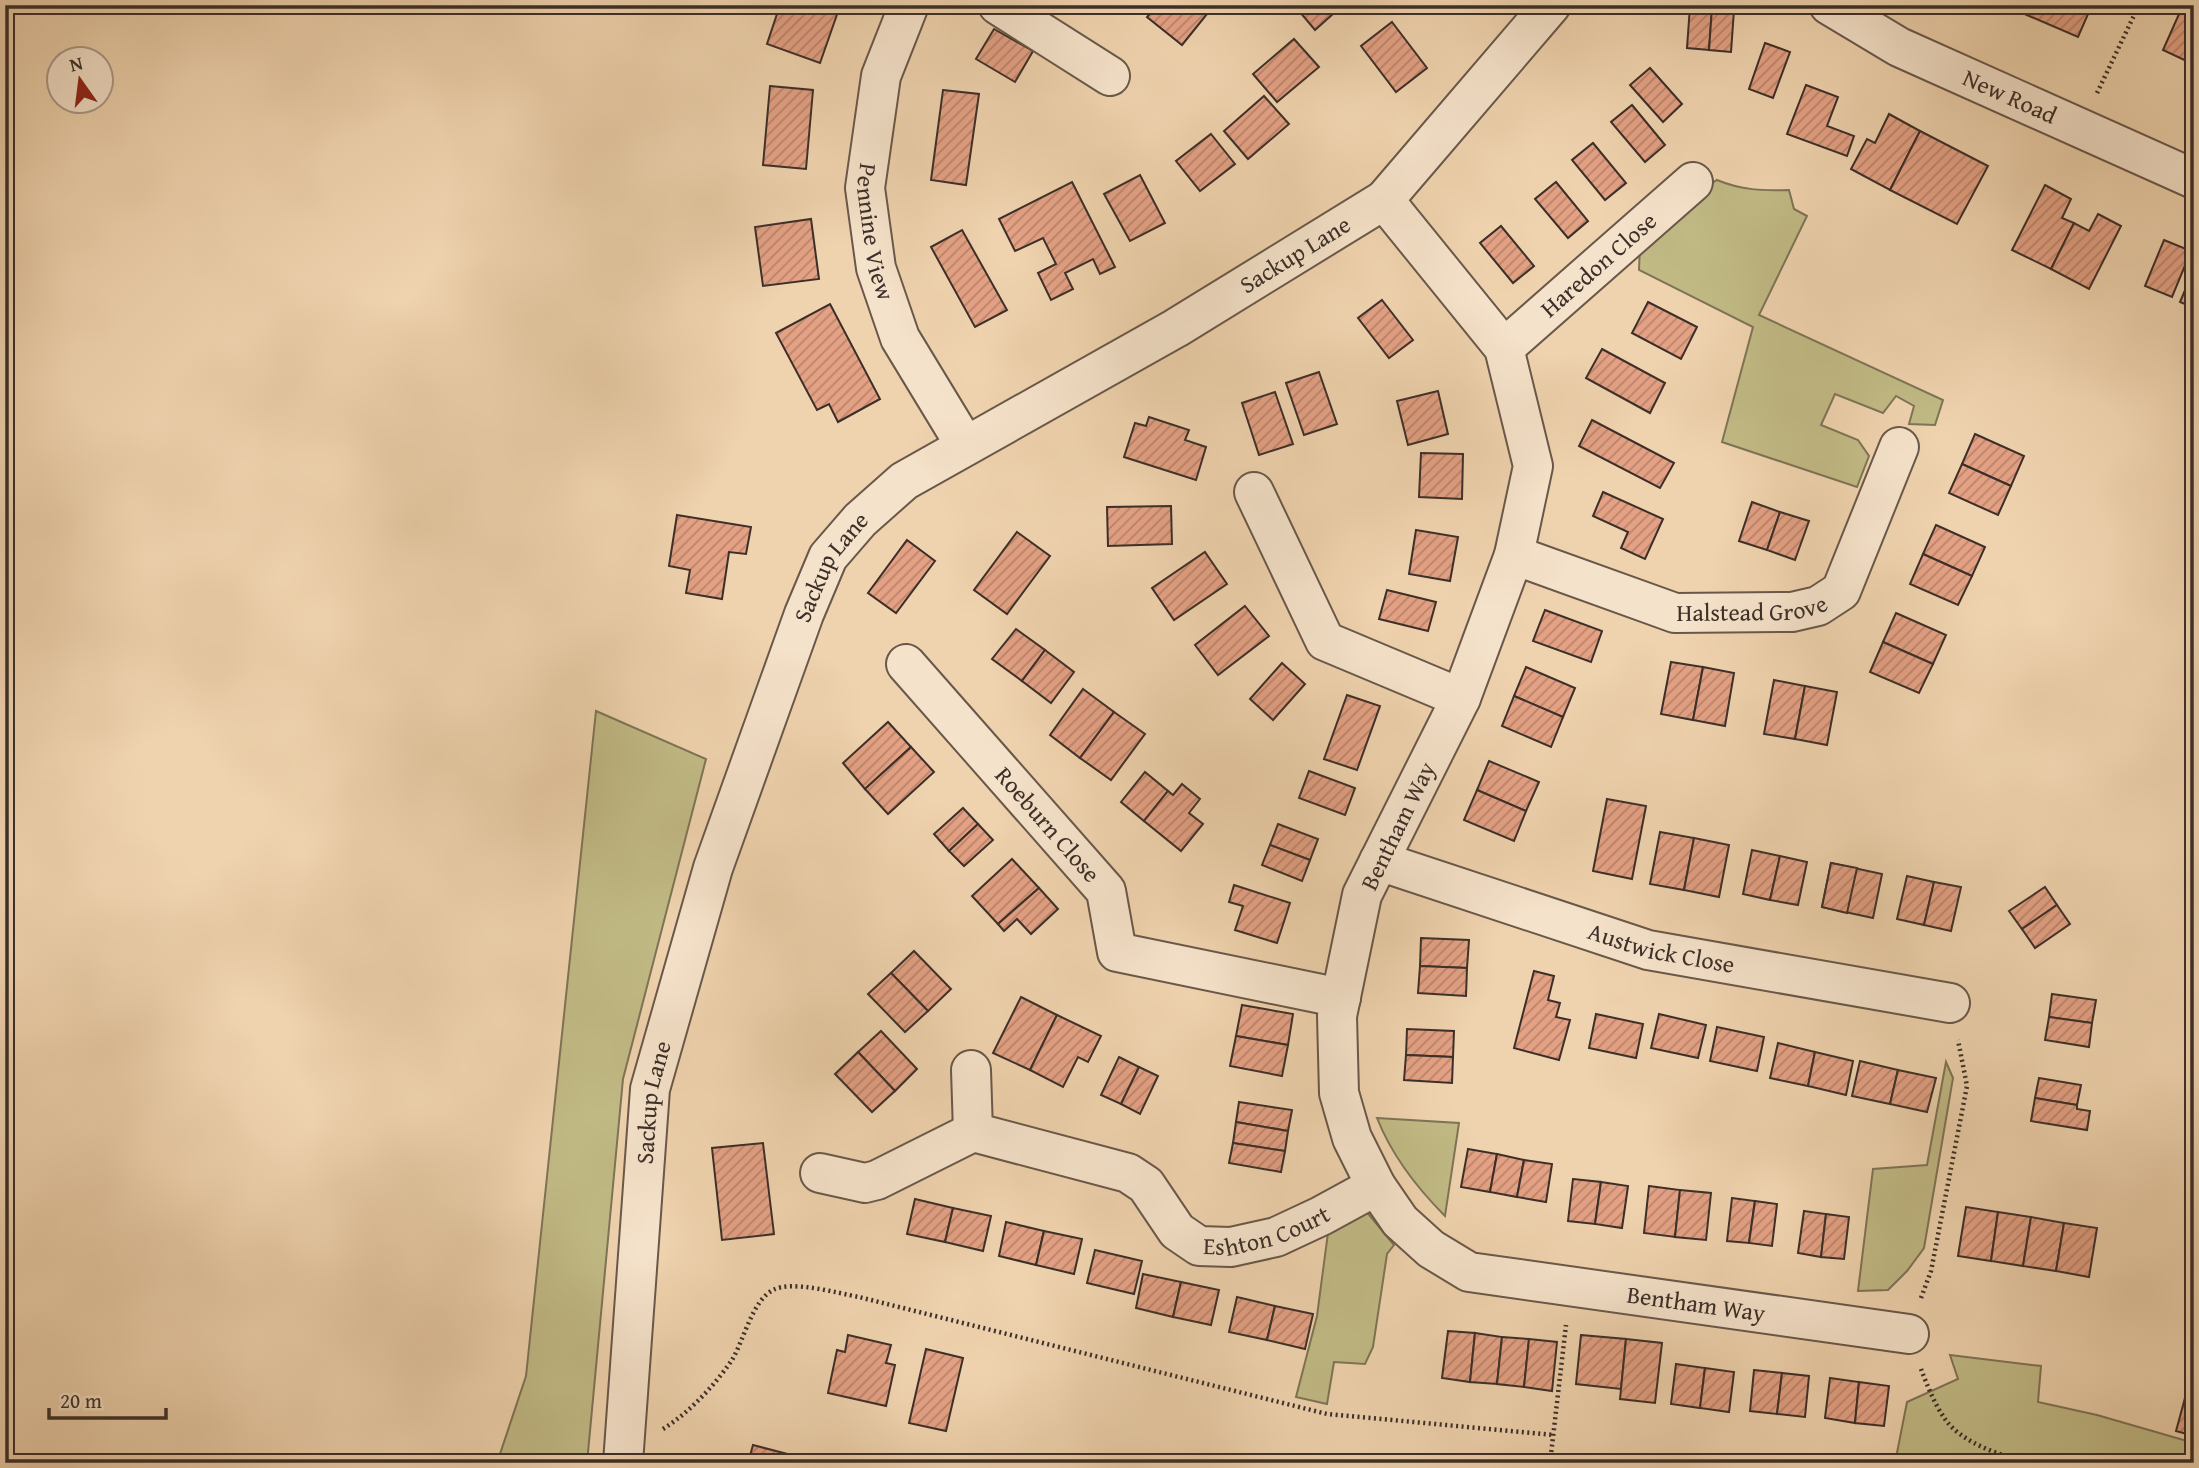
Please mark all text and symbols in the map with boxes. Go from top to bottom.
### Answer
north arrow [46,46,116,116]
text: N [66,48,86,79]
street label: New Road [1957,60,2063,132]
street label: Pennine View [848,161,904,305]
street label: Haredon Close [1532,204,1664,325]
street label: Sackup Lane [1233,207,1357,302]
street label: Sackup Lane [784,503,876,627]
street label: Halstead Grove [1676,586,1835,630]
street label: Bentham Way [1351,755,1444,896]
street label: Roeburn Close [987,759,1109,890]
street label: Austwick Close [1583,913,1737,982]
street label: Sackup Lane [627,1037,680,1165]
street label: Eshton Court [1203,1196,1336,1265]
street label: Bentham Way [1625,1276,1768,1331]
scale bar [49,1377,166,1421]
text: 20 m [60,1385,102,1416]

